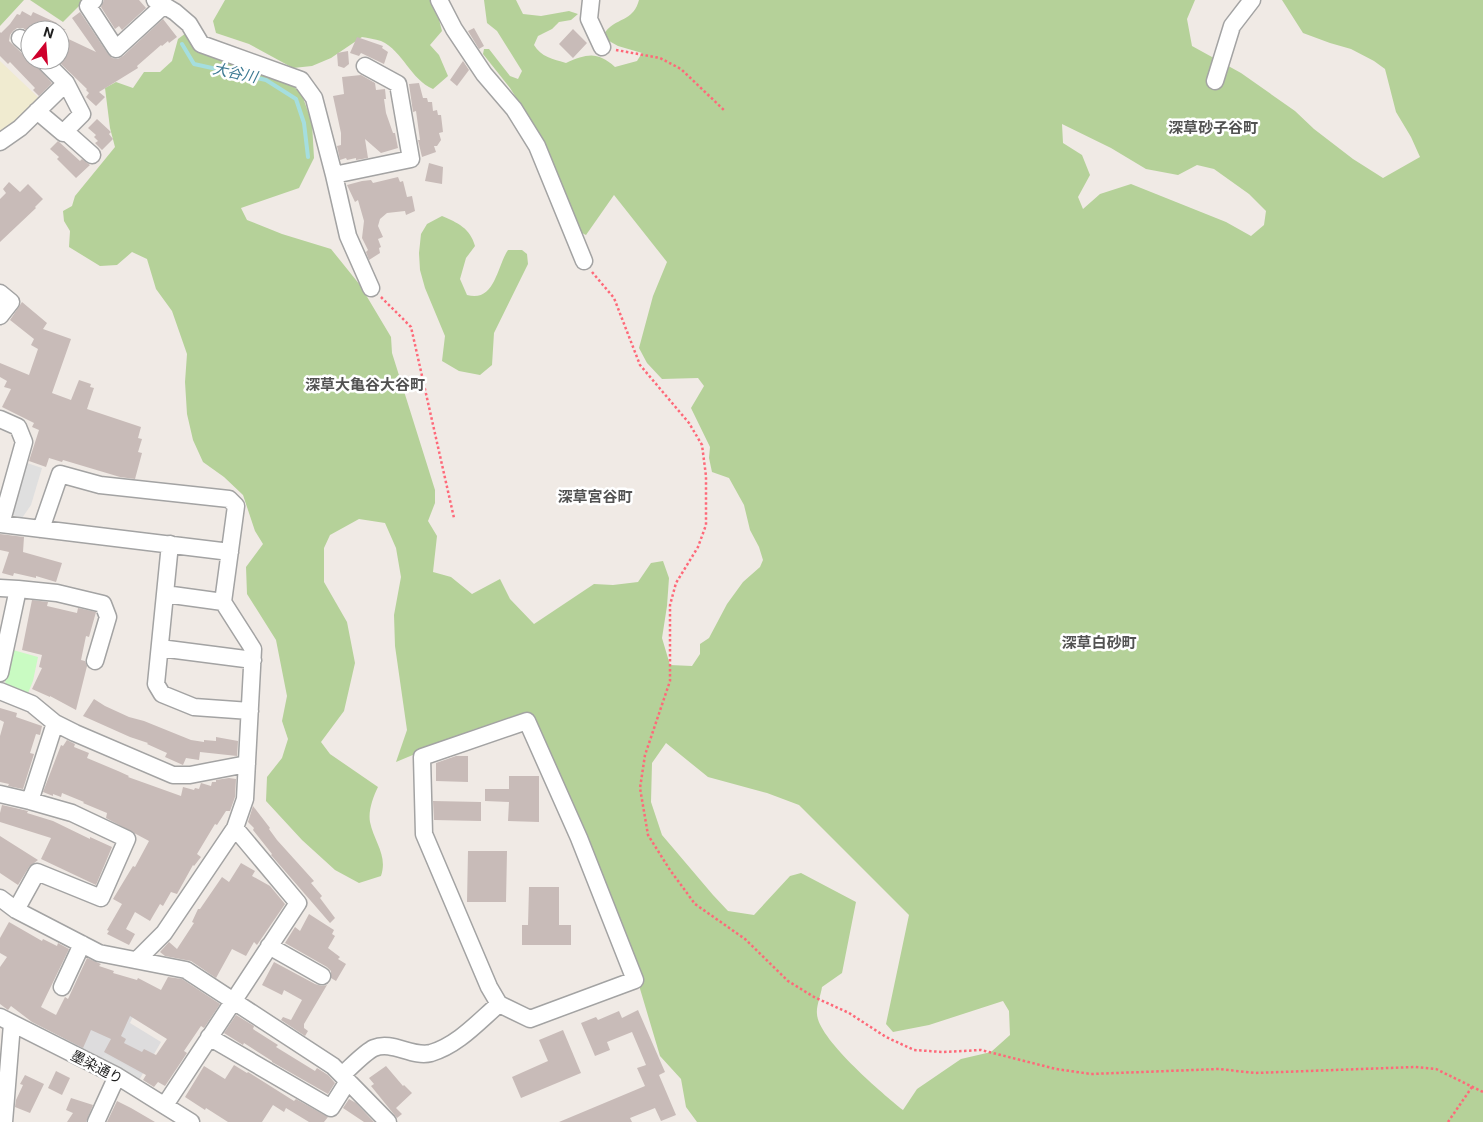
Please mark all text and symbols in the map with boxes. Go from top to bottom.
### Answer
north arrow [20,20,70,70]
text: N [42,23,56,42]
water label: 大谷川 [211,60,261,87]
district label: 深草砂子谷町 [1168,119,1258,137]
district label: 深草大亀谷大谷町 [305,376,425,394]
district label: 深草宮谷町 [557,488,633,506]
district label: 深草白砂町 [1061,634,1137,652]
street label: 墨染通り [68,1047,126,1087]

